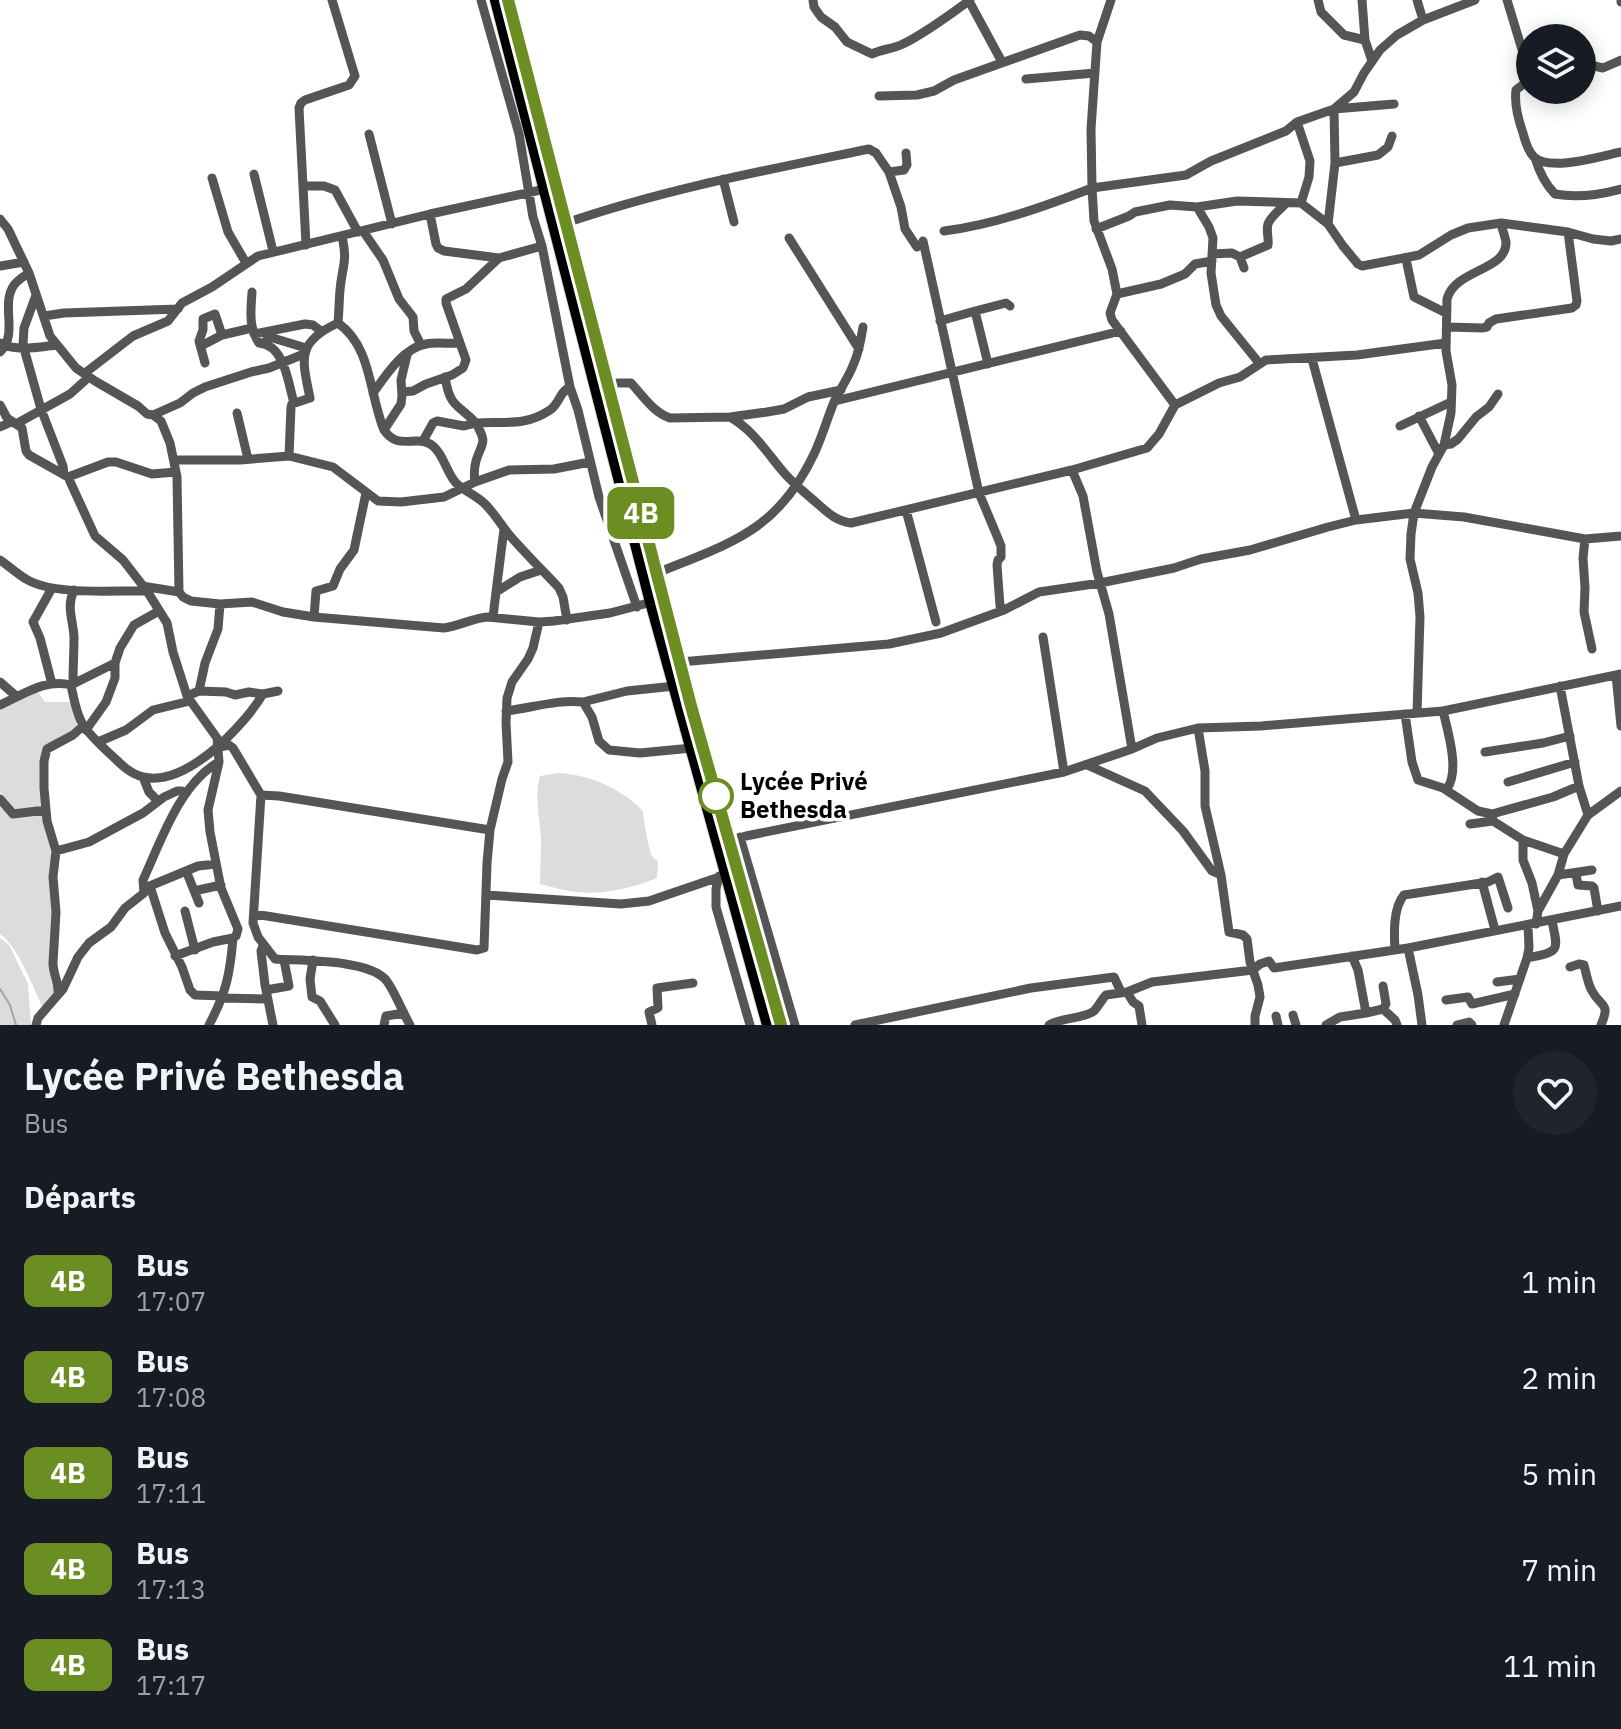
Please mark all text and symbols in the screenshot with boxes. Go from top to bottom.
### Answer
map controls [1516,24,1596,104]
button: layers [1516,24,1596,104]
line badge: 4B [605,487,677,539]
text: 4B [623,494,659,531]
place label: Lycée Privé Bethesda [740,765,868,825]
marker: Lycée Privé Bethesda [699,779,733,813]
text: Lycée Privé Bethesda [24,1051,404,1100]
button: heart [1513,1051,1597,1135]
text: Bus [24,1106,68,1140]
text: Départs [24,1177,136,1216]
text: Bus [136,1245,189,1284]
text: 4B [50,1262,86,1299]
text: 1 min [1521,1262,1597,1301]
text: 17:07 [136,1284,206,1318]
text: Bus [136,1341,189,1380]
text: 4B [50,1358,86,1395]
text: 2 min [1521,1358,1597,1397]
text: 17:08 [136,1380,206,1414]
text: Bus [136,1437,189,1476]
text: 4B [50,1454,86,1491]
text: 5 min [1521,1454,1597,1493]
text: 17:11 [136,1476,206,1510]
text: Bus [136,1533,189,1572]
text: 4B [50,1550,86,1587]
text: 7 min [1521,1550,1597,1589]
text: 17:13 [136,1572,206,1606]
text: Bus [136,1629,189,1668]
text: 4B [50,1646,86,1683]
text: 11 min [1503,1646,1597,1685]
text: 17:17 [136,1668,206,1702]

